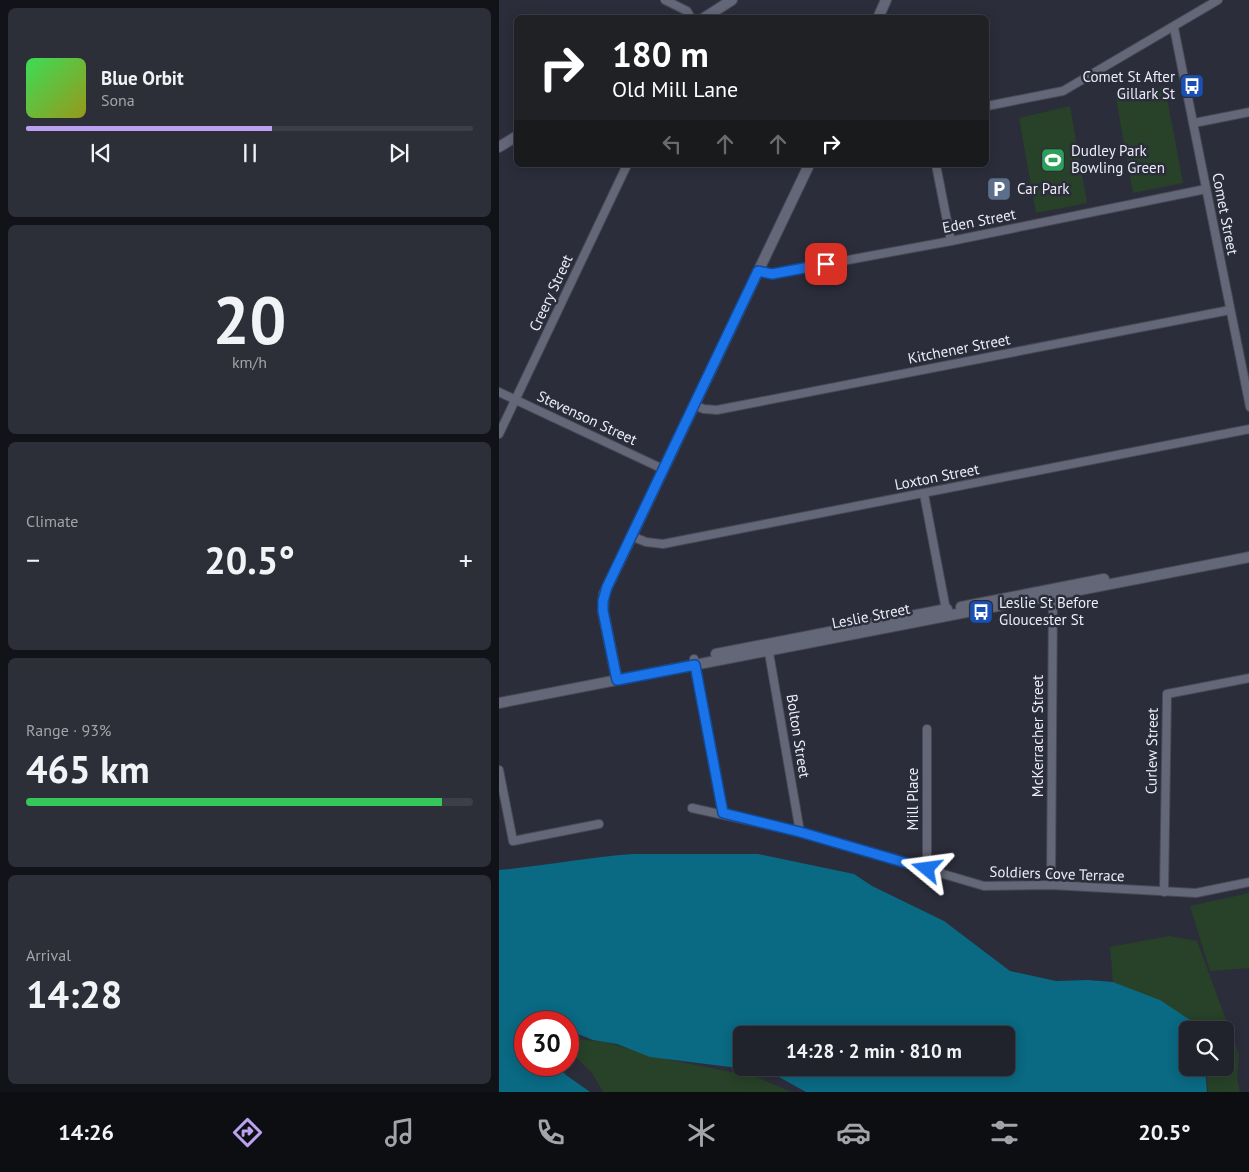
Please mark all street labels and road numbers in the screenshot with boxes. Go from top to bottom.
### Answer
street label: Comet Street [1208,171,1243,257]
street label: Eden Street [941,204,1017,237]
street label: Creery Street [525,251,577,334]
street label: Kitchener Street [906,329,1012,368]
street label: Stevenson Street [534,386,640,449]
street label: Loxton Street [893,459,981,494]
street label: Leslie Street [830,599,912,632]
street label: McKerracher Street [1028,675,1047,797]
street label: Bolton Street [782,693,814,779]
street label: Curlew Street [1141,708,1162,794]
street label: Mill Place [903,768,922,830]
street label: Soldiers Cove Terrace [989,862,1125,885]

